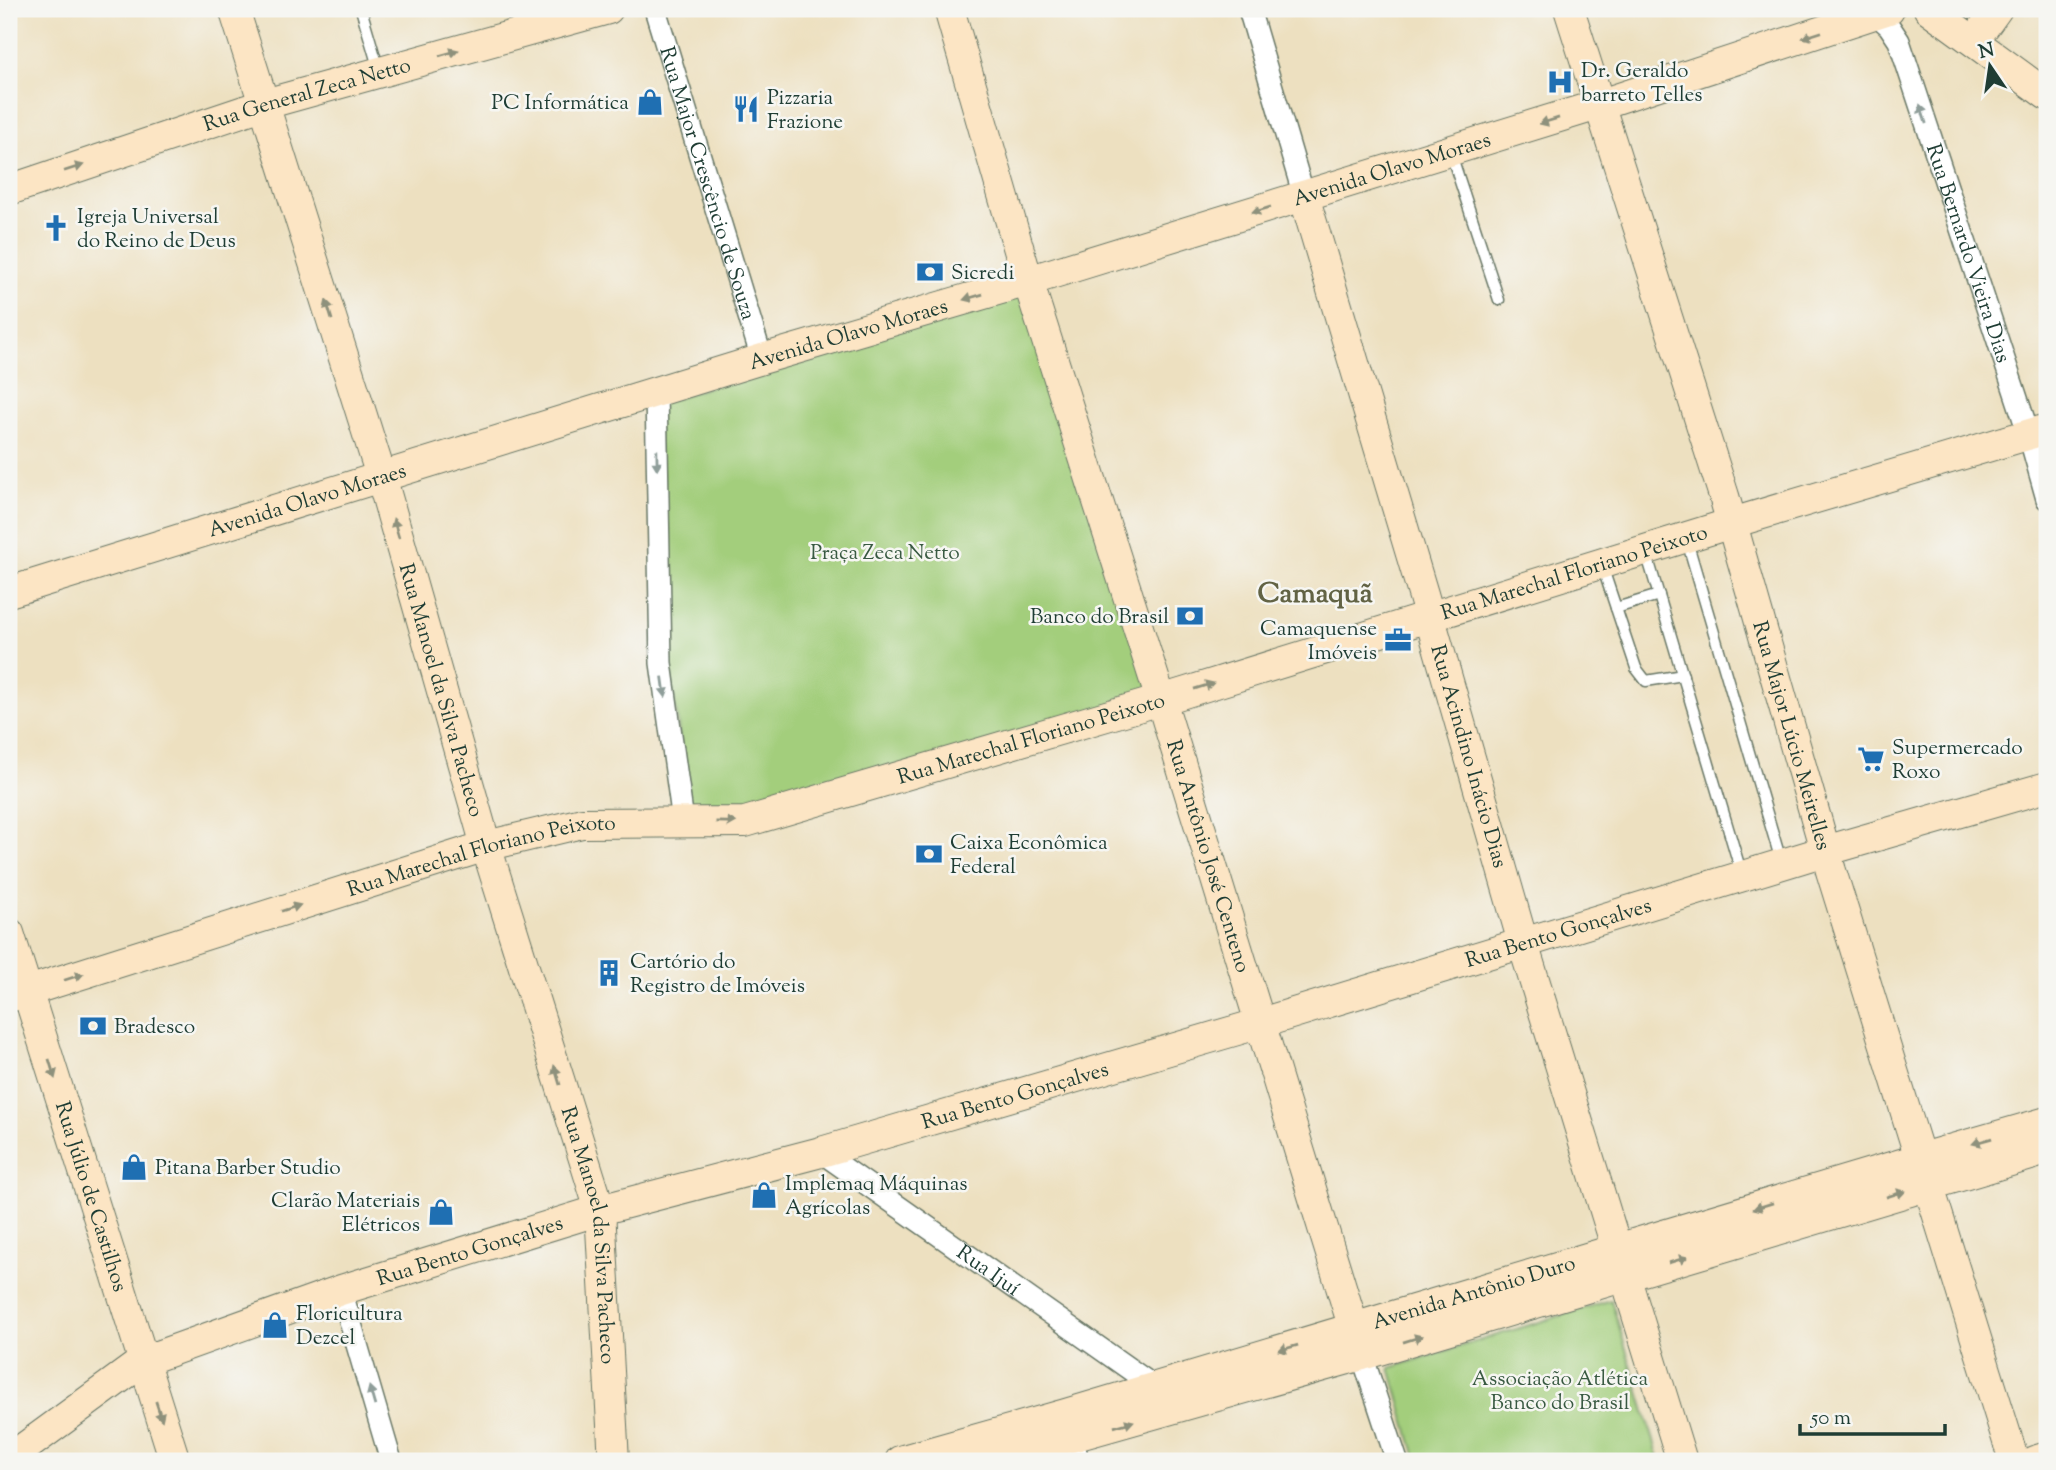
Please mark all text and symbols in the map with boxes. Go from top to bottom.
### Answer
one-way arrow [1801,30,1822,41]
north arrow [1954,32,2024,102]
text: N [1976,37,1997,67]
street label: Rua Major Crescêncio de Souza [650,43,762,324]
one-way arrow [438,47,460,58]
street label: Rua General Zeca Netto [200,51,415,141]
place label: Dr. Geraldo barreto Telles [1581,57,1703,111]
hospital icon: Dr. Geraldo barreto Telles [1545,67,1575,97]
place label: Pizzaria Frazione [767,84,843,138]
shop icon: PC Informática [635,87,665,117]
place label: PC Informática [491,89,629,119]
restaurant icon: Pizzaria Frazione [731,94,761,124]
one-way arrow [1917,103,1928,124]
one-way arrow [1538,116,1559,126]
street label: Avenida Olavo Moraes [1289,126,1495,215]
street label: Rua Bernardo Vieira Dias [1917,140,2017,367]
one-way arrow [63,162,84,173]
place label: Igreja Universal do Reino de Deus [77,203,236,257]
one-way arrow [1250,205,1271,215]
church icon: Igreja Universal do Reino de Deus [41,213,71,243]
bank icon: Sicredi [915,257,945,287]
place label: Sicredi [951,259,1014,289]
street label: Avenida Olavo Moraes [746,292,952,379]
one-way arrow [962,292,984,303]
one-way arrow [324,300,334,321]
one-way arrow [651,449,663,471]
street label: Avenida Olavo Moraes [205,457,410,546]
one-way arrow [390,517,400,538]
street label: Rua Marechal Floriano Peixoto [1438,518,1712,629]
park label: Praça Zeca Netto [810,539,960,569]
street label: Rua Manoel da Silva Pacheco [390,560,490,821]
district label: Camaquã [1257,575,1373,615]
bank icon: Banco do Brasil [1175,601,1205,631]
place label: Banco do Brasil [1030,603,1169,633]
place label: Camaquense Imóveis [1260,615,1377,669]
street label: Rua Major Lúcio Meirelles [1743,618,1837,854]
office icon: Camaquense Imóveis [1383,625,1413,655]
street label: Rua Acindino Inácio Dias [1421,641,1514,872]
one-way arrow [659,676,670,698]
one-way arrow [1193,681,1214,691]
street label: Rua Marechal Floriano Peixoto [894,687,1169,794]
place label: Supermercado Roxo [1892,734,2023,788]
street label: Rua Antônio José Centeno [1157,736,1257,977]
supermarket icon: Supermercado Roxo [1856,744,1886,774]
street label: Rua Marechal Floriano Peixoto [344,810,616,906]
one-way arrow [716,816,738,828]
place label: Caixa Econômica Federal [950,829,1108,883]
bank icon: Caixa Econômica Federal [914,839,944,869]
street label: Rua Bento Gonçalves [1462,892,1655,977]
one-way arrow [280,902,301,913]
place label: Cartório do Registro de Imóveis [630,948,805,1002]
building icon: Cartório do Registro de Imóveis [594,958,624,988]
one-way arrow [64,971,85,982]
bank icon: Bradesco [78,1011,108,1041]
place label: Bradesco [114,1013,195,1043]
street label: Rua Bento Gonçalves [918,1055,1112,1139]
one-way arrow [47,1058,57,1079]
one-way arrow [552,1064,562,1085]
street label: Rua Júlio de Castilhos [46,1098,134,1296]
street label: Rua Manoel da Silva Pacheco [552,1103,622,1365]
one-way arrow [1970,1136,1992,1147]
shop icon: Pitana Barber Studio [119,1152,149,1182]
place label: Pitana Barber Studio [155,1154,341,1184]
place label: Implemaq Máquinas Agrícolas [785,1170,968,1224]
shop icon: Implemaq Máquinas Agrícolas [749,1180,779,1210]
place label: Clarão Materiais Elétricos [271,1187,420,1241]
one-way arrow [1885,1189,1906,1199]
shop icon: Clarão Materiais Elétricos [426,1197,456,1227]
one-way arrow [1753,1201,1774,1211]
street label: Rua Bento Gonçalves [373,1209,567,1295]
street label: Rua Ijuí [950,1239,1025,1304]
street label: Avenida Antônio Duro [1369,1249,1579,1338]
one-way arrow [1668,1254,1689,1264]
place label: Floricultura Dezcel [296,1300,403,1354]
shop icon: Floricultura Dezcel [260,1310,290,1340]
one-way arrow [1403,1334,1424,1344]
one-way arrow [1277,1343,1299,1354]
park label: Associação Atlética Banco do Brasil [1472,1365,1648,1419]
one-way arrow [367,1385,377,1406]
scale bar [1800,1393,1946,1437]
one-way arrow [155,1401,165,1422]
text: 50 m [1810,1404,1851,1434]
one-way arrow [1114,1418,1135,1428]

